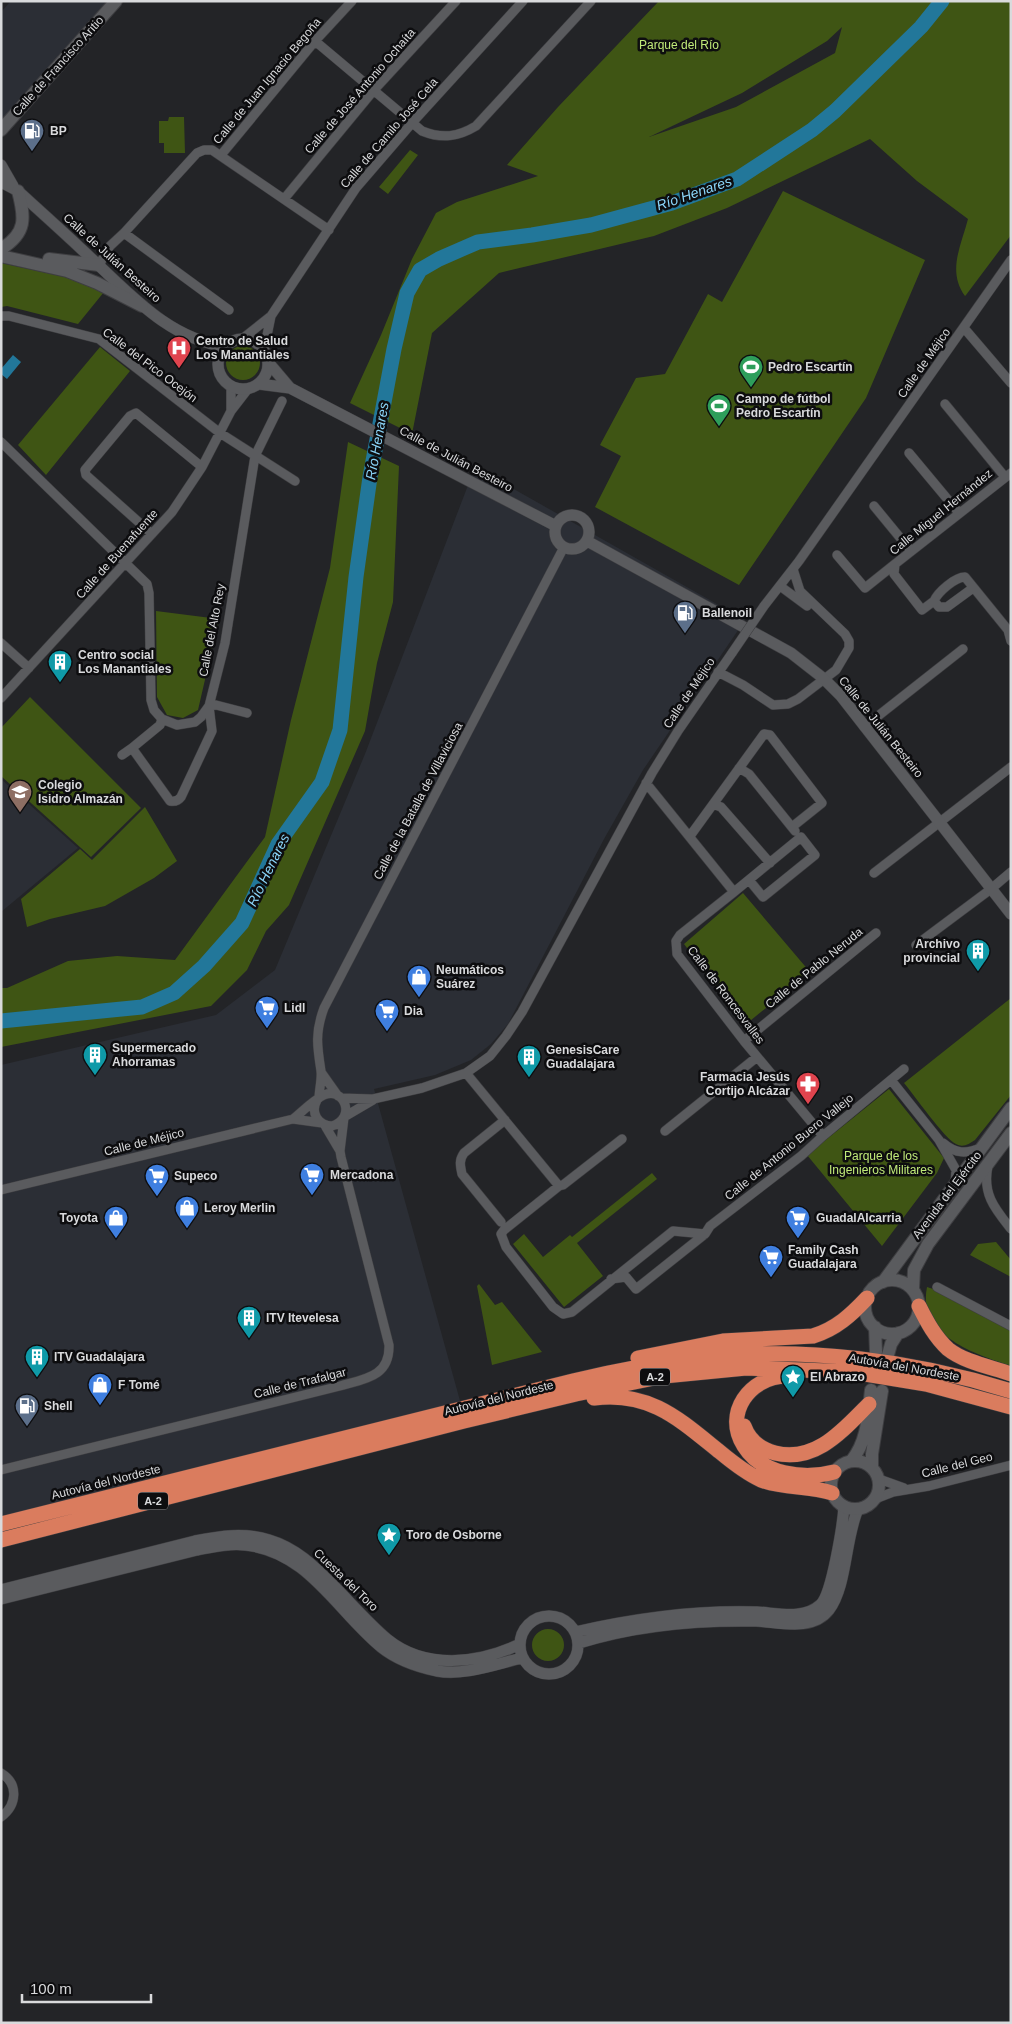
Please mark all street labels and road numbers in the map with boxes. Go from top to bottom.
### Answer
street label: Calle de Francisco Aritio [10,13,107,119]
street label: Calle de Juan Ignacio Begoña [210,15,324,147]
street label: Calle de José Antonio Ochaíta [302,25,418,157]
street label: Calle de Camilo José Cela [337,75,441,191]
street label: Calle de Julián Besteiro [60,211,164,306]
street label: Calle del Pico Ocejón [100,325,200,405]
street label: Calle de Méjico [895,325,953,401]
street label: Calle de Julián Besteiro [397,423,515,495]
street label: Calle Miguel Hernández [887,466,995,558]
street label: Calle de Buenafuente [73,506,161,602]
street label: Calle del Alto Rey [196,582,228,678]
street label: Calle de Méjico [660,655,718,731]
street label: Calle de Julián Besteiro [836,674,926,781]
street label: Calle de la Batalla de Villaviciosa [371,720,466,882]
street label: Calle de Pablo Neruda [763,924,866,1011]
street label: Calle de Roncesvalles [685,943,767,1047]
street label: Calle de Antonio Buero Vallejo [722,1091,856,1203]
street label: Calle de Méjico [103,1125,186,1159]
street label: Avenida del Ejército [910,1148,985,1241]
street label: Autovía del Nordeste [848,1350,961,1384]
street label: Calle de Trafalgar [252,1365,348,1401]
road number: A-2 [640,1368,670,1385]
street label: Autovía del Nordeste [443,1378,555,1418]
street label: Calle del Geo [920,1449,994,1481]
street label: Autovía del Nordeste [50,1462,162,1502]
road number: A-2 [138,1492,168,1510]
street label: Cuesta del Toro [311,1546,381,1614]

